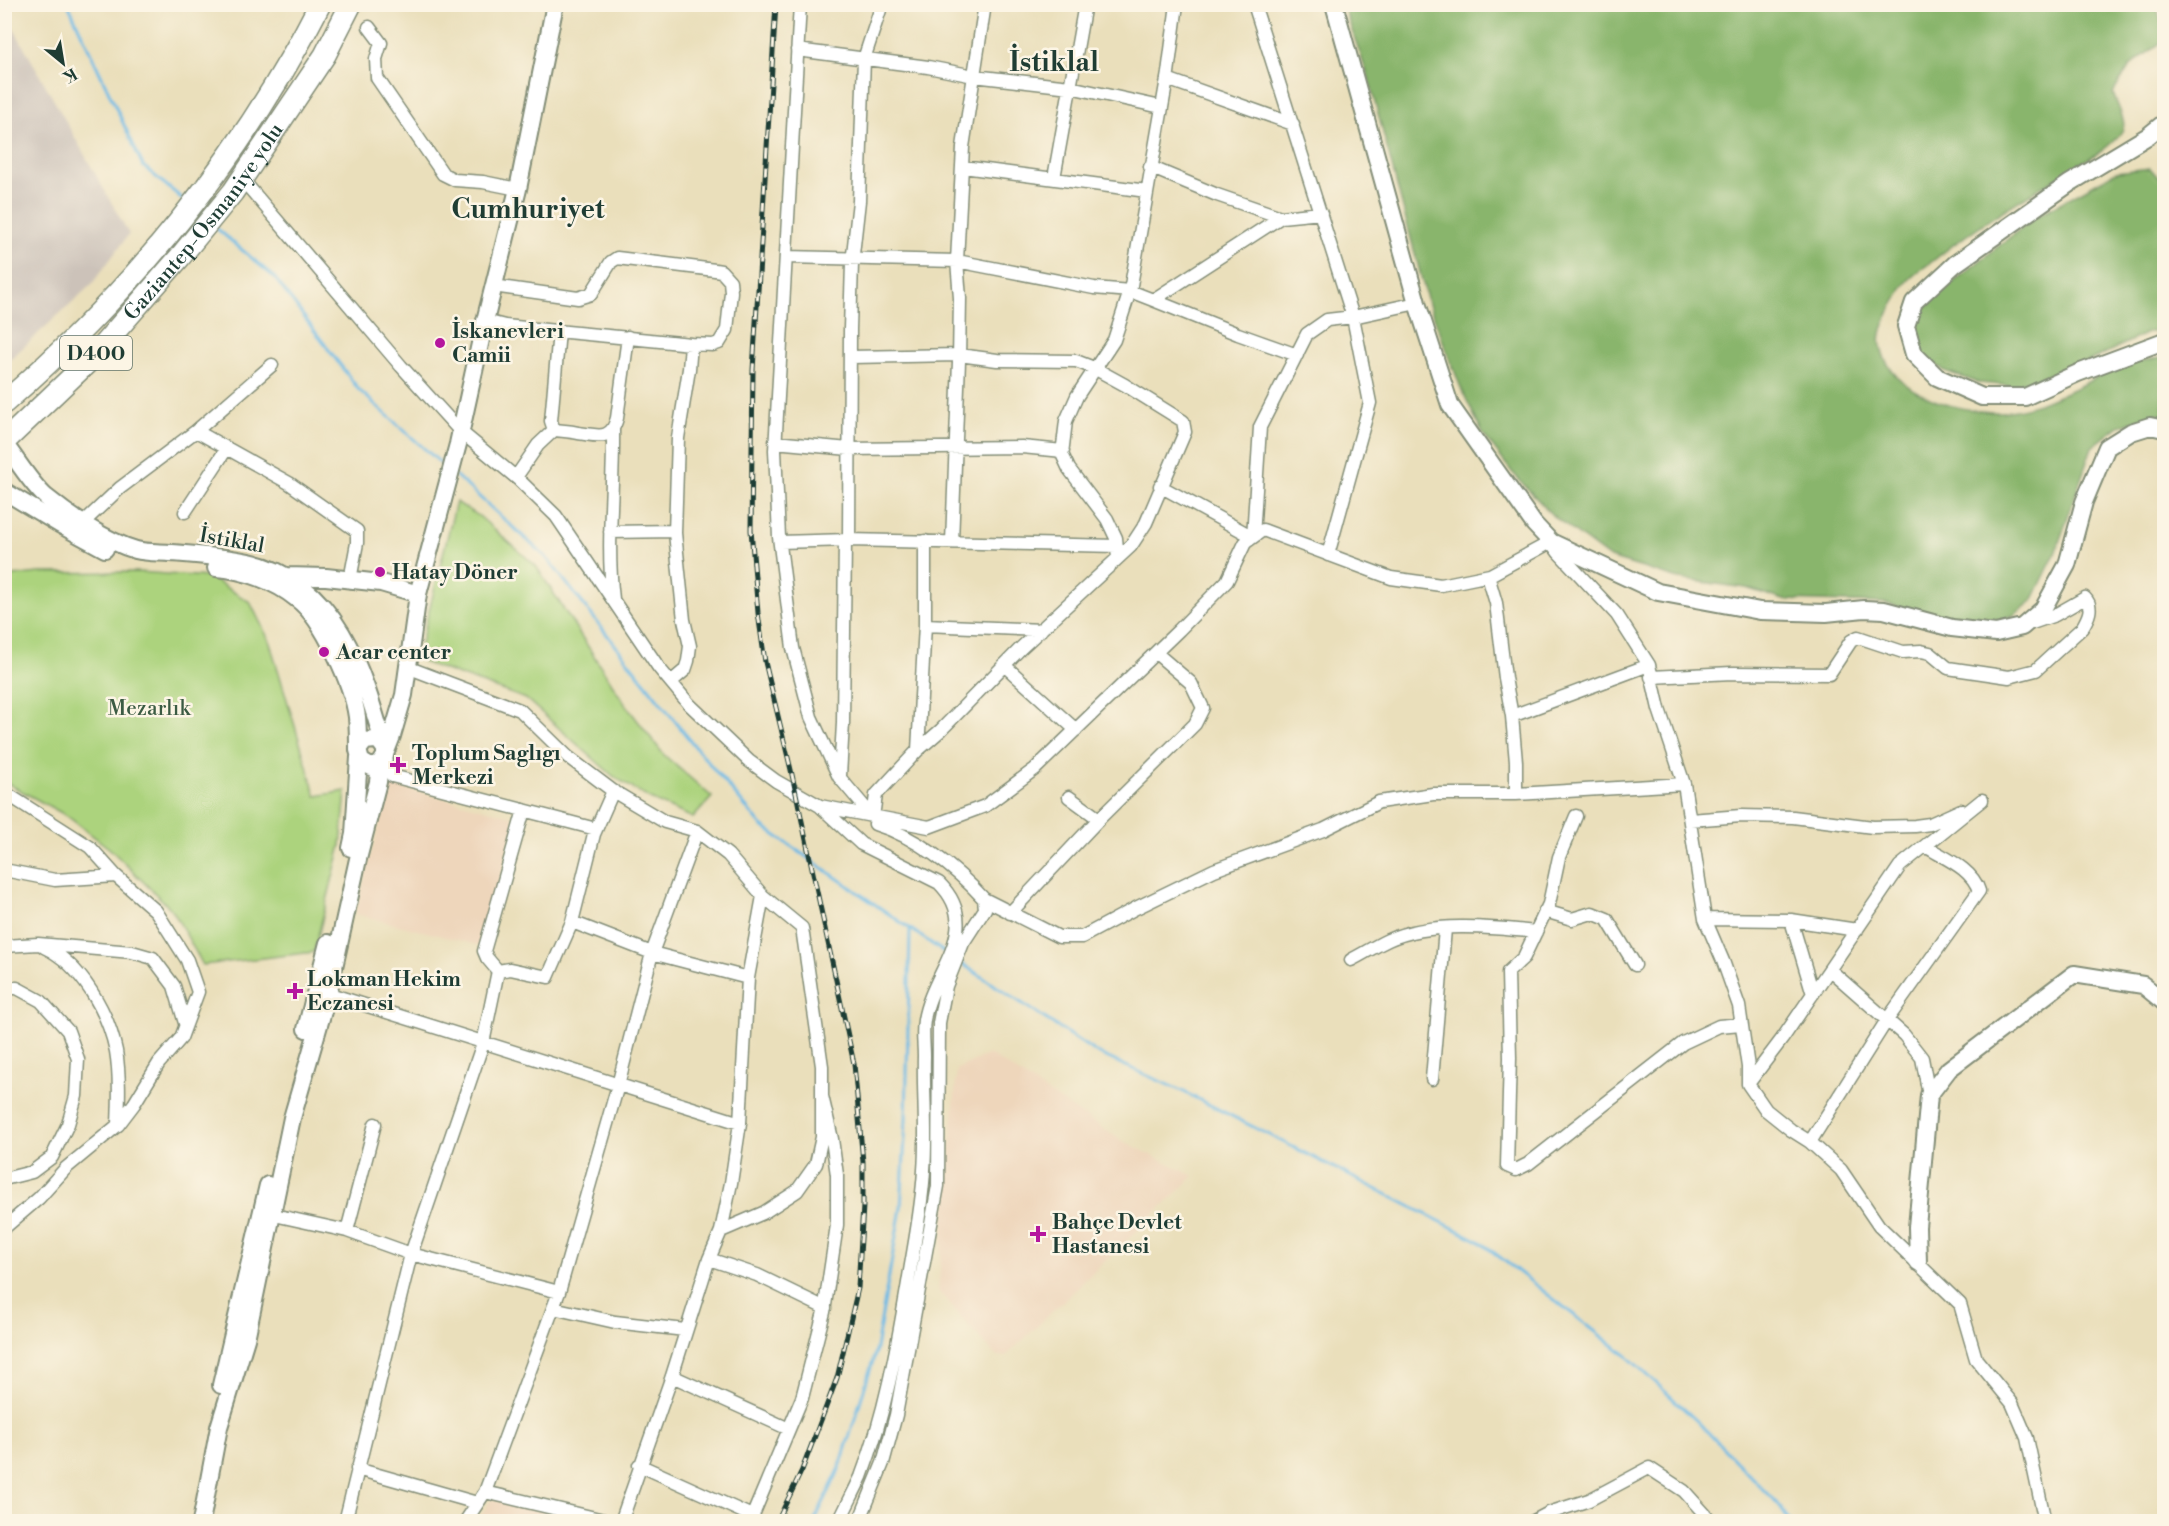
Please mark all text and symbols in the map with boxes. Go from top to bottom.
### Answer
north arrow [33,33,93,93]
district label: İstiklal [1009,43,1099,80]
text: K [58,63,81,88]
street label: Gaziantep-Osmaniye yolu [119,118,290,326]
district label: Cumhuriyet [451,193,605,227]
place label: İskanevleri Camii [452,316,564,369]
road number: D400 [60,336,132,370]
marker: İskanevleri Camii [433,336,447,350]
street label: İstiklal [197,521,267,559]
place label: Hatay Döner [392,560,518,586]
marker: Hatay Döner [373,565,387,579]
place label: Acar center [335,640,451,666]
marker: Acar center [317,645,331,659]
park label: Mezarlık [108,696,191,722]
place label: Toplum Saglıgı Merkezi [412,741,561,791]
marker: Toplum Saglıgı Merkezi [389,756,407,774]
place label: Lokman Hekim Eczanesi [307,967,461,1017]
marker: Lokman Hekim Eczanesi [288,984,302,998]
place label: Bahçe Devlet Hastanesi [1052,1210,1182,1260]
marker: Bahçe Devlet Hastanesi [1029,1225,1047,1243]

